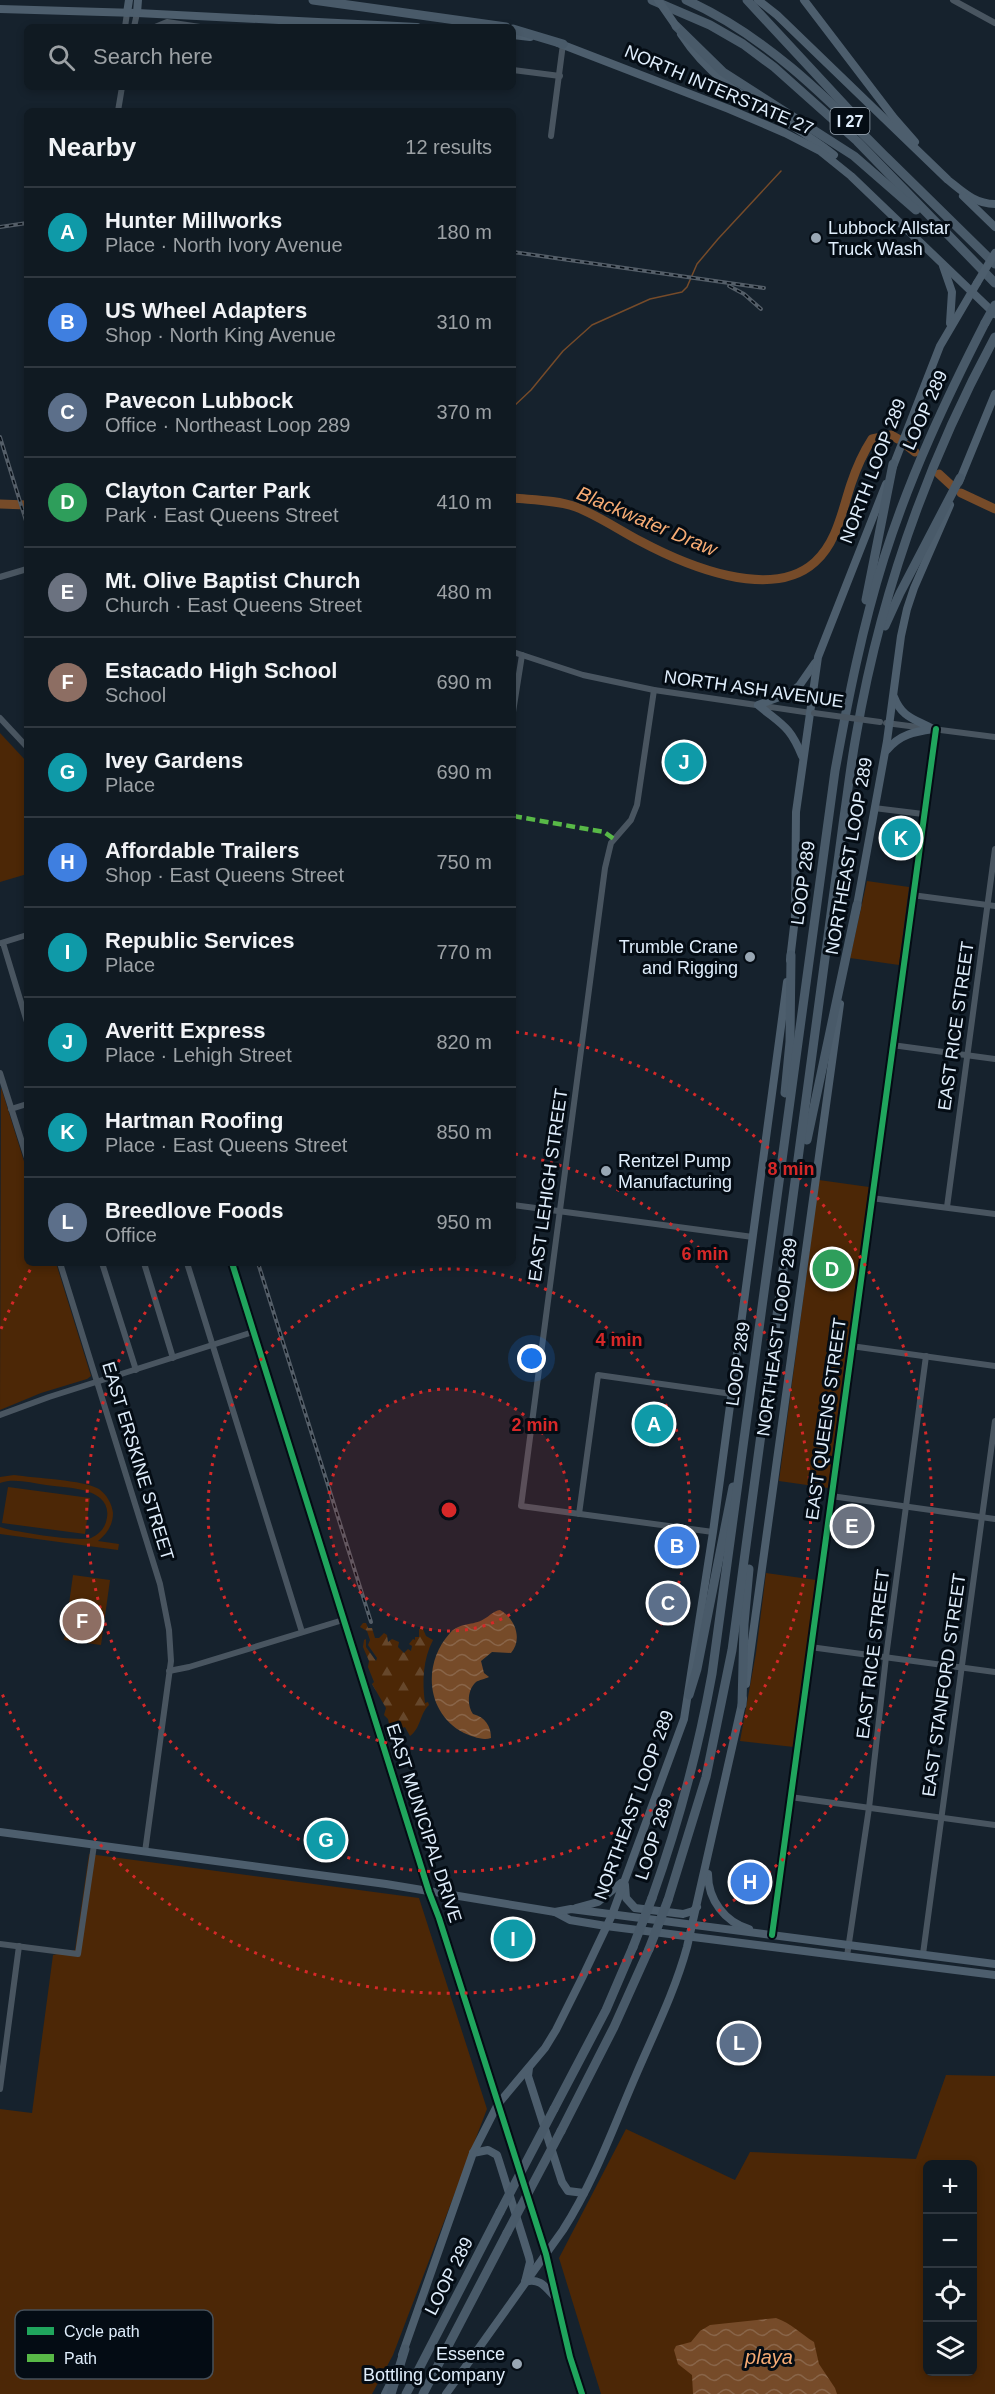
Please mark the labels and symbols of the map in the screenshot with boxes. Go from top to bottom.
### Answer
street label: NORTH INTERSTATE 27 [622,41,816,139]
road number: I 27 [830,108,870,134]
place label: Lubbock Allstar Truck Wash [828,218,950,259]
marker: Lubbock Allstar Truck Wash [809,231,823,245]
street label: LOOP 289 [899,367,951,453]
street label: NORTH LOOP 289 [836,396,910,546]
water label: Blackwater Draw [574,482,722,561]
street label: NORTH ASH AVENUE [663,666,845,712]
pin: J [664,740,704,784]
street label: NORTHEAST LOOP 289 [822,756,876,956]
pin: K [882,816,920,860]
street label: LOOP 289 [787,840,819,926]
place label: Trumble Crane and Rigging [619,937,738,978]
street label: EAST RICE STREET [934,940,978,1112]
marker: Trumble Crane and Rigging [743,950,757,964]
street label: EAST LEHIGH STREET [525,1087,571,1283]
place label: Rentzel Pump Manufacturing [618,1151,732,1192]
text: 8 min [767,1159,815,1179]
marker: Rentzel Pump Manufacturing [599,1164,613,1178]
street label: NORTHEAST LOOP 289 [753,1237,801,1437]
text: 6 min [681,1244,729,1264]
pin: D [812,1246,852,1292]
street label: EAST QUEENS STREET [802,1317,850,1521]
street label: LOOP 289 [722,1321,754,1407]
text: 4 min [595,1330,643,1350]
your location [517,1344,546,1373]
street label: EAST ERSKINE STREET [98,1359,178,1563]
pin: A [634,1402,674,1446]
text: 2 min [511,1415,559,1435]
centre of rings [439,1500,459,1520]
pin: E [832,1504,872,1549]
pin: B [658,1524,696,1568]
street label: EAST RICE STREET [853,1568,893,1740]
street label: EAST STANFORD STREET [918,1572,970,1798]
pin: C [648,1580,688,1626]
pin: F [62,1598,101,1644]
street label: NORTHEAST LOOP 289 [590,1707,678,1903]
street label: EAST MUNICIPAL DRIVE [382,1721,466,1925]
street label: LOOP 289 [631,1795,677,1883]
pin: G [306,1818,346,1862]
pin: H [730,1860,770,1904]
pin: I [494,1916,532,1962]
pin: L [720,2020,758,2066]
street label: LOOP 289 [421,2234,477,2318]
legend [15,2310,213,2379]
text: Cycle path [64,2323,140,2340]
place label: Essence Bottling Company [363,2344,505,2385]
water label: playa [744,2346,793,2368]
text: Path [64,2350,97,2367]
marker: Essence Bottling Company [510,2357,524,2371]

